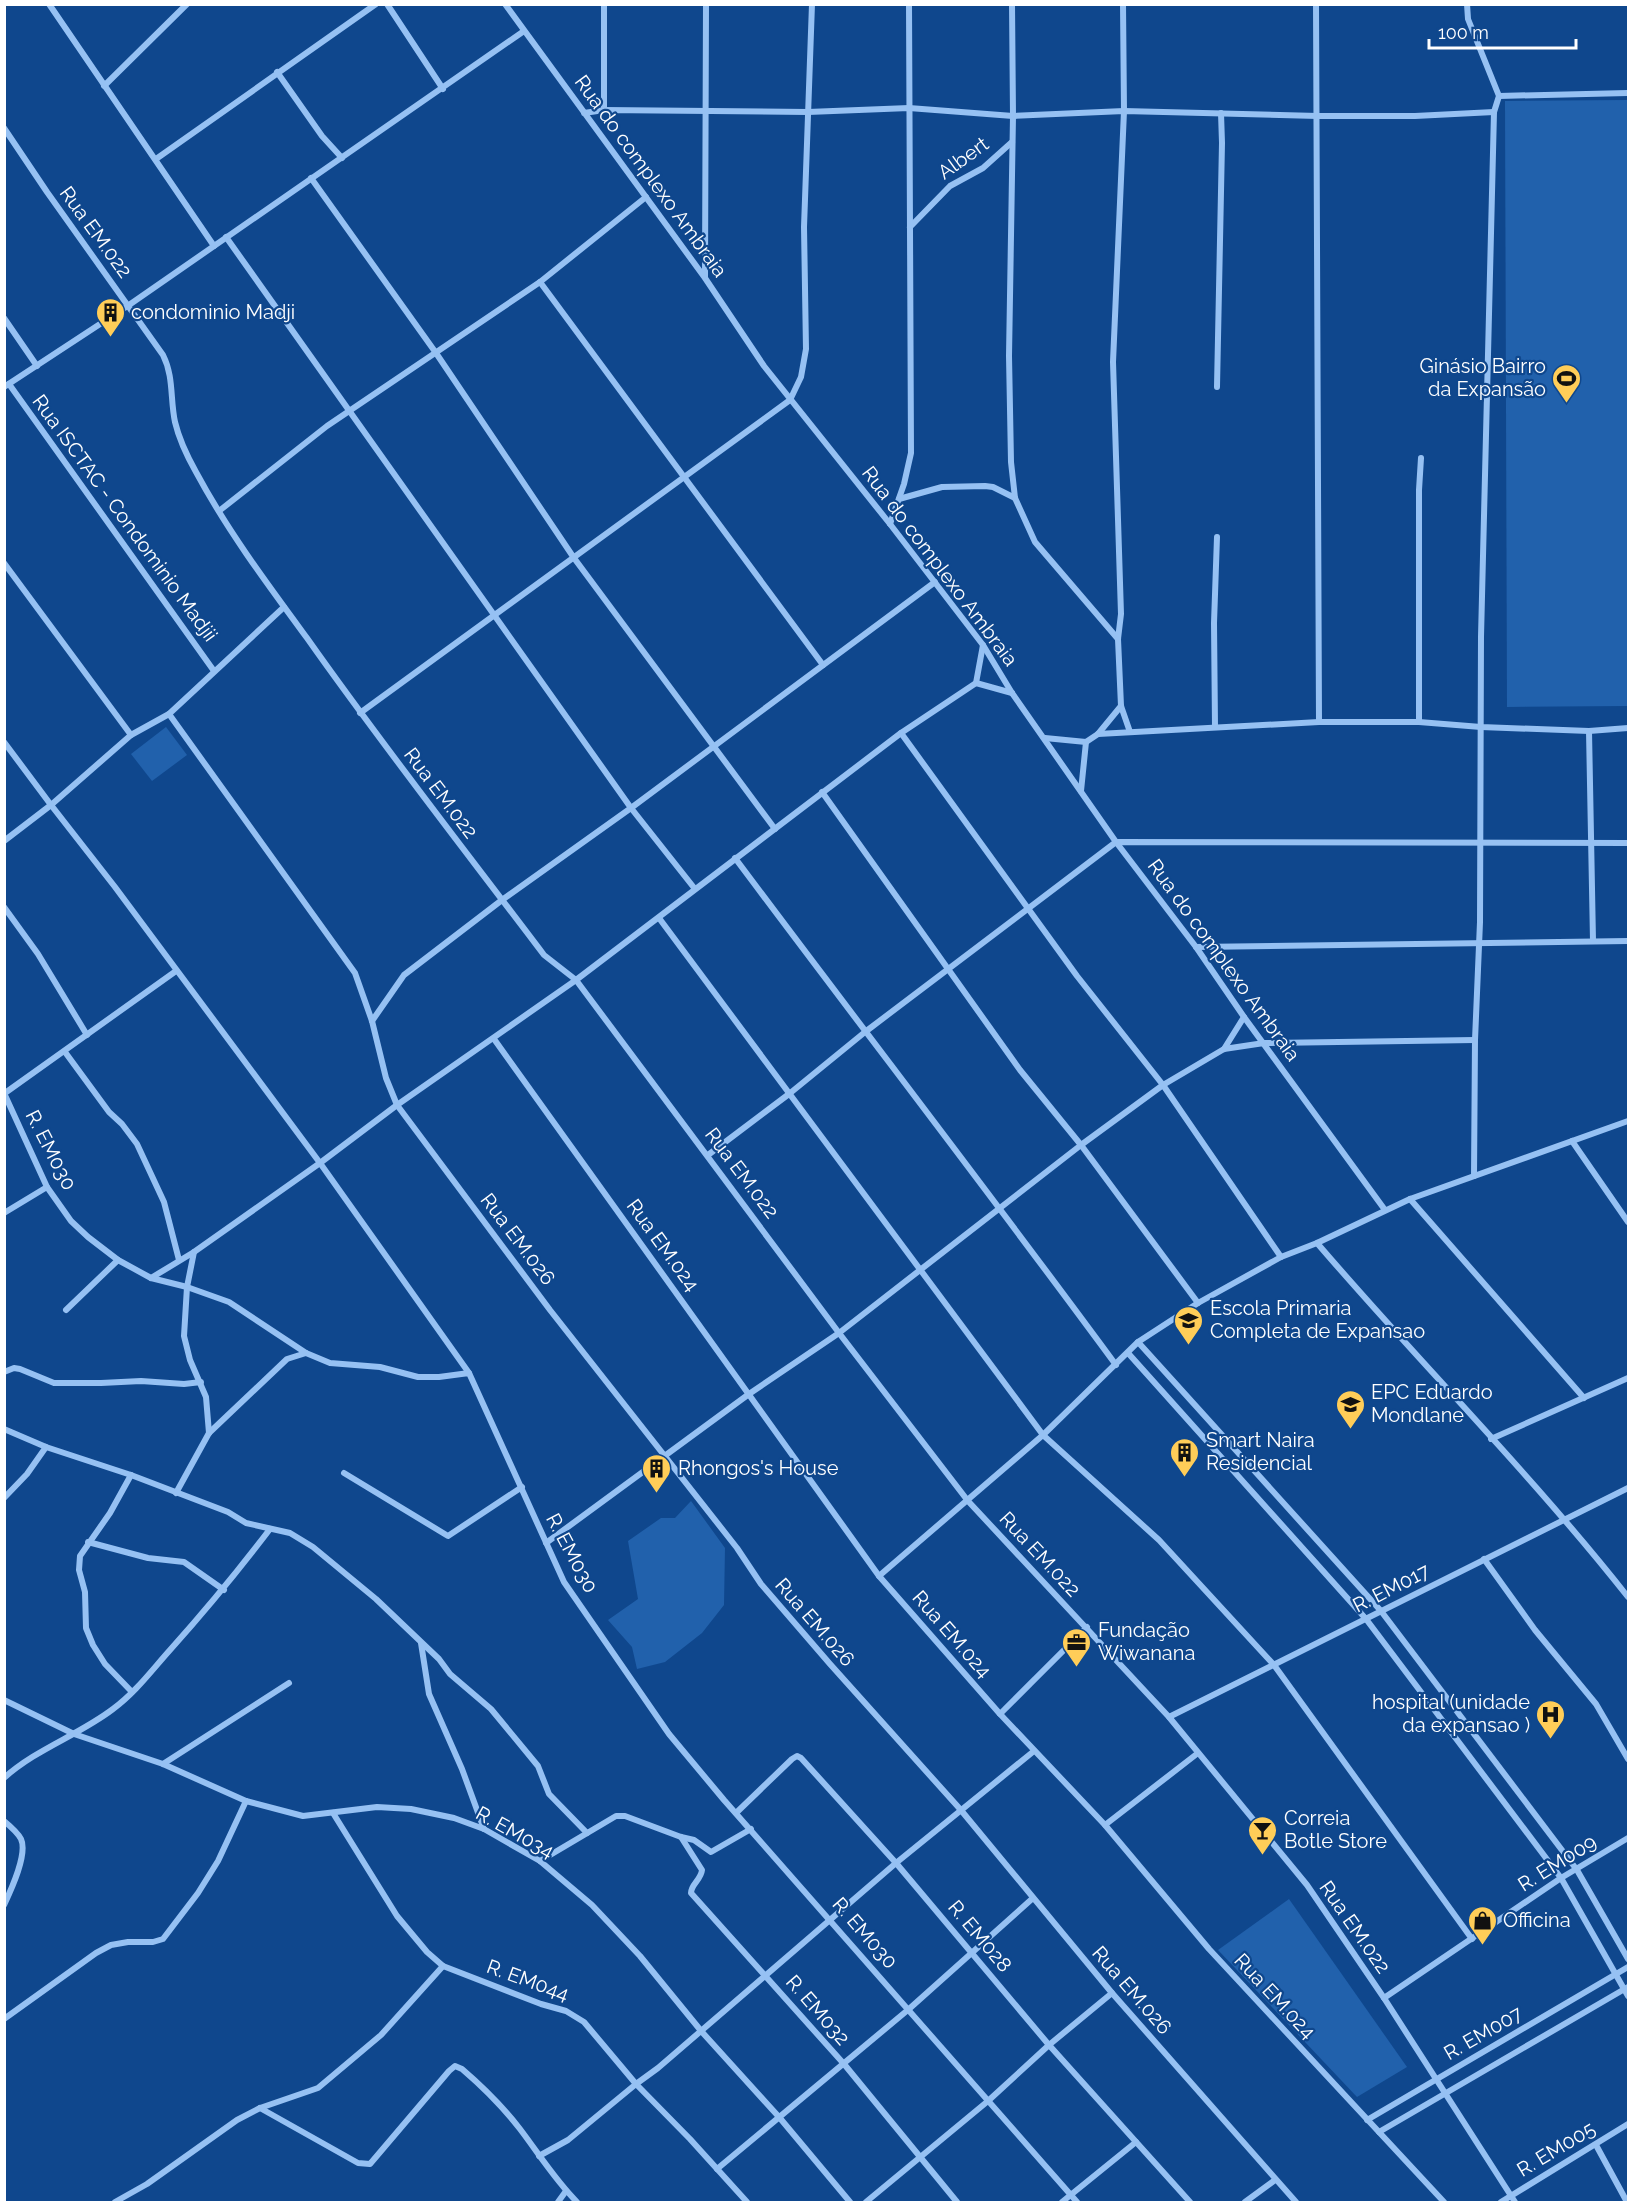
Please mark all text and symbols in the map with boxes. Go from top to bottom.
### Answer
scale bar [1429,12,1576,50]
text: 100 m [1438,22,1489,43]
street label: Rua do complexo Ambraia [570,70,732,282]
street label: Albert [933,131,993,184]
street label: Rua EM.022 [55,182,137,282]
building icon: condominio Madji [94,296,126,338]
place label: condominio Madji [131,300,295,324]
place label: Ginásio Bairro da Expansão [1420,354,1546,401]
sports icon: Ginásio Bairro da Expansão [1551,362,1583,404]
street label: Rua ISCTAC - Condominio Madjii [27,390,223,646]
street label: Rua do complexo Ambraia [857,461,1023,671]
street label: Rua EM.022 [399,743,483,843]
street label: Rua do complexo Ambraia [1143,854,1305,1066]
street label: R. EM030 [21,1106,81,1194]
street label: Rua EM.022 [700,1123,784,1223]
street label: Rua EM.026 [476,1188,560,1290]
street label: Rua EM.024 [622,1194,704,1296]
place label: Escola Primaria Completa de Expansao [1210,1296,1425,1343]
school or university icon: Escola Primaria Completa de Expansao [1173,1304,1205,1346]
place label: EPC Eduardo Mondlane [1371,1380,1493,1427]
school or university icon: EPC Eduardo Mondlane [1334,1388,1366,1430]
place label: Smart Naira Residencial [1206,1428,1315,1475]
building icon: Smart Naira Residencial [1169,1436,1201,1478]
building icon: Rhongos's House [641,1452,673,1494]
place label: Rhongos's House [678,1456,839,1480]
street label: Rua EM.022 [995,1507,1085,1601]
street label: R. EM030 [541,1509,603,1597]
street label: R. EM017 [1349,1558,1434,1618]
street label: Rua EM.026 [770,1573,860,1671]
street label: Rua EM.024 [908,1585,996,1683]
place label: Fundação Wiwanana [1098,1618,1195,1665]
office icon: Fundação Wiwanana [1061,1626,1093,1668]
place label: hospital (unidade da expansao ) [1372,1690,1530,1737]
hospital icon: hospital (unidade da expansao ) [1535,1698,1567,1740]
street label: R. EM034 [472,1801,558,1863]
place label: Correia Botle Store [1284,1806,1387,1853]
bar icon: Correia Botle Store [1247,1814,1279,1856]
street label: R. EM009 [1513,1830,1601,1896]
street label: Rua EM.022 [1314,1876,1396,1978]
street label: R. EM030 [827,1892,903,1974]
street label: R. EM028 [943,1895,1017,1977]
shop icon: Officina [1466,1904,1498,1946]
place label: Officina [1503,1908,1571,1932]
street label: Rua EM.026 [1087,1941,1177,2039]
street label: Rua EM.024 [1229,1948,1321,2044]
street label: R. EM044 [484,1954,572,2006]
street label: R. EM032 [781,1970,855,2050]
street label: R. EM007 [1439,2001,1527,2065]
street label: R. EM005 [1513,2116,1600,2182]

